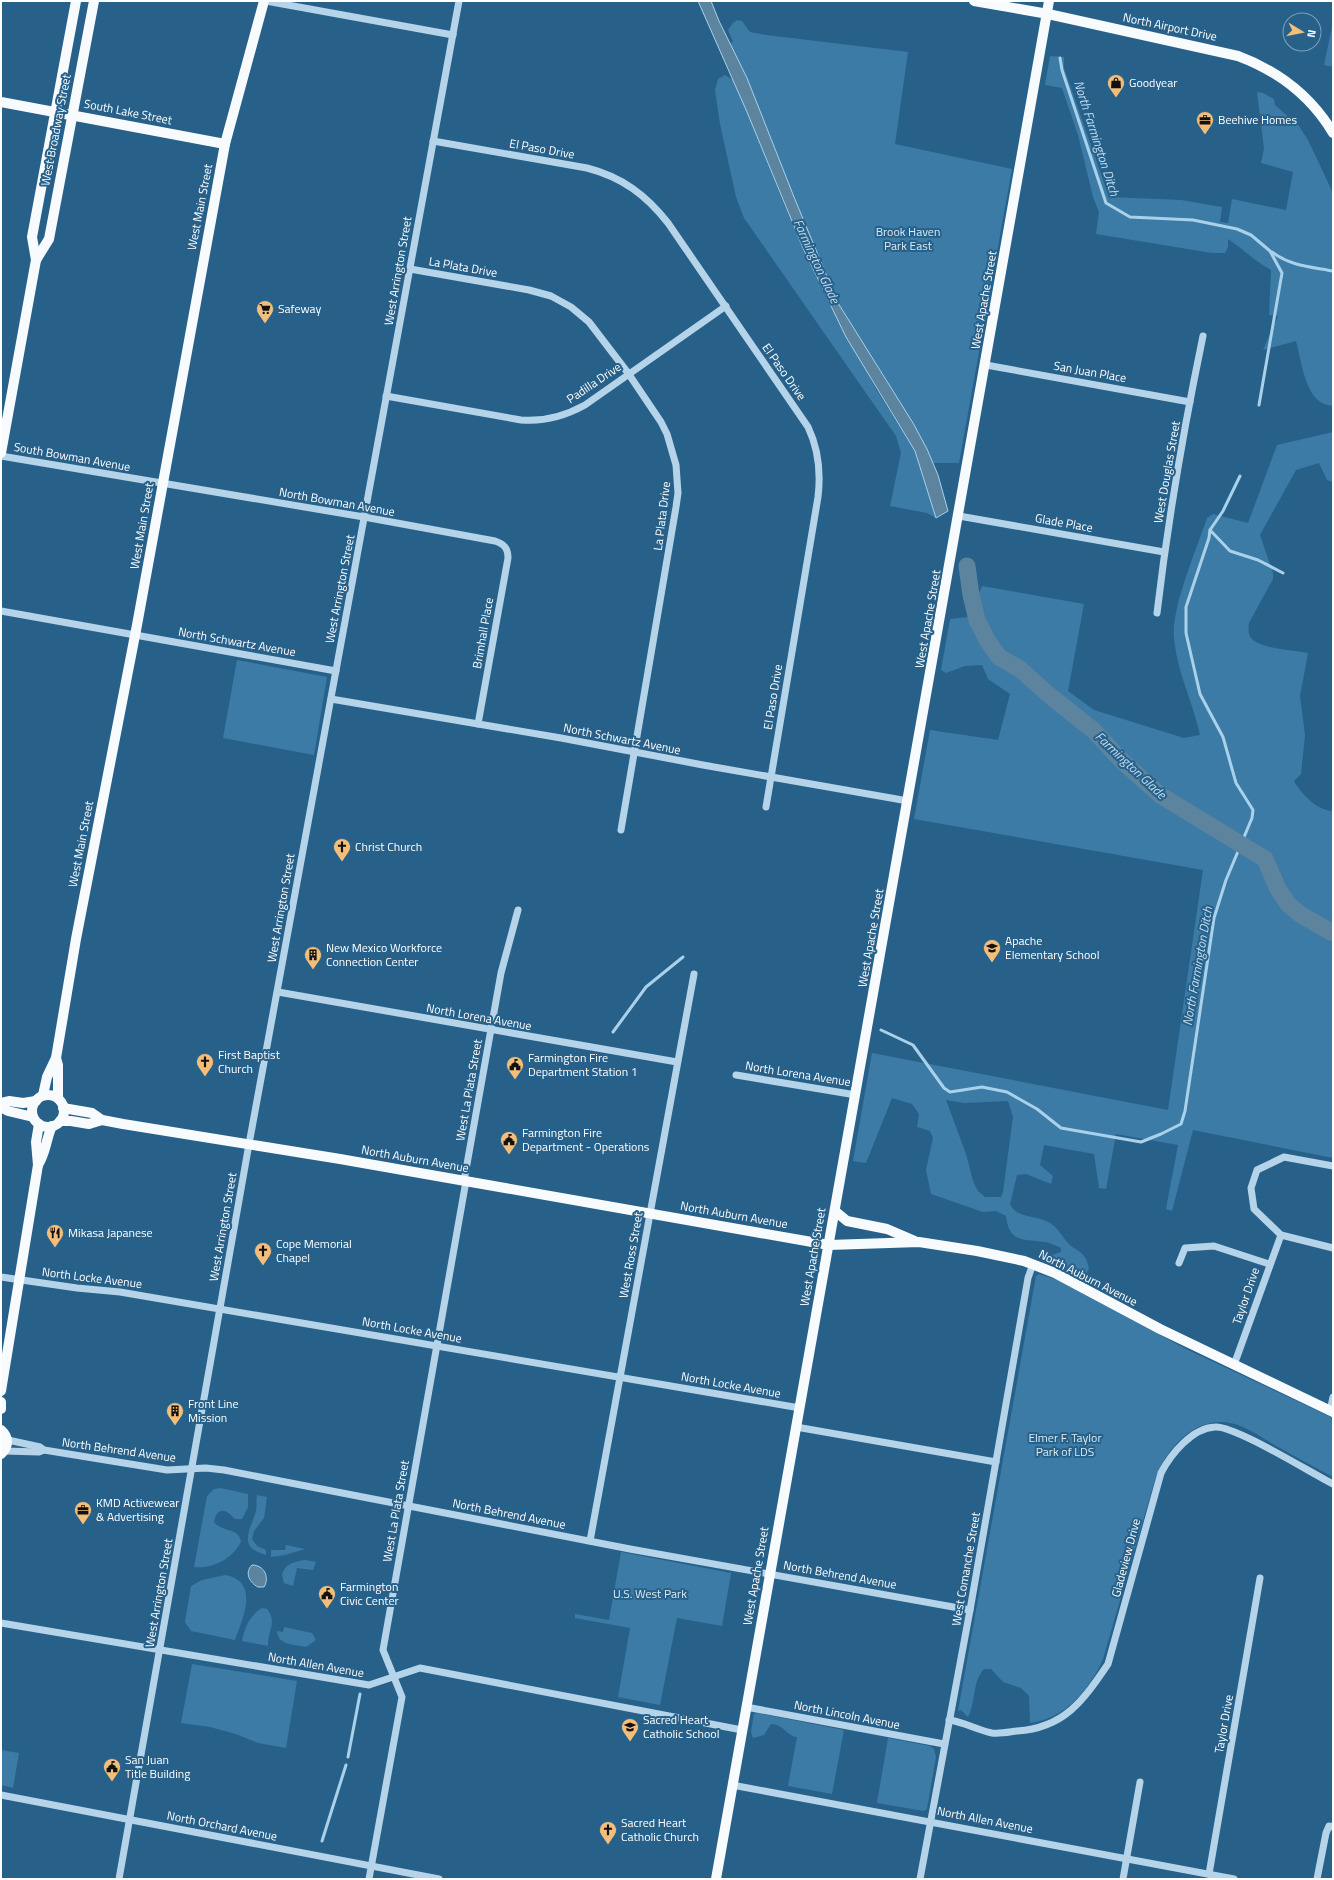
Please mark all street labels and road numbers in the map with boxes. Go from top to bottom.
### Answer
street label: North Airport Drive [1121,7,1219,46]
street label: West Broadway Street [35,72,76,187]
street label: South Lake Street [82,94,175,130]
street label: El Paso Drive [508,133,576,164]
street label: West Main Street [182,161,217,252]
street label: West Arrington Street [379,214,417,327]
street label: West Apache Street [965,248,1002,351]
street label: La Plata Drive [427,251,499,282]
street label: El Paso Drive [758,339,811,404]
street label: San Juan Place [1052,356,1128,387]
street label: Padilla Drive [563,357,625,408]
street label: West Douglas Street [1148,419,1185,525]
street label: South Bowman Avenue [12,437,132,476]
street label: West Main Street [125,480,159,571]
street label: La Plata Drive [648,480,675,552]
street label: North Bowman Avenue [278,482,397,521]
street label: Glade Place [1034,508,1094,537]
street label: West Arrington Street [320,532,359,645]
street label: West Apache Street [909,567,946,670]
street label: Brimhall Place [467,596,498,670]
street label: North Schwartz Avenue [177,622,297,661]
street label: El Paso Drive [758,663,787,731]
street label: North Schwartz Avenue [562,718,682,759]
street label: West Main Street [63,798,98,889]
street label: West Arrington Street [262,851,300,964]
street label: West Apache Street [852,886,889,989]
street label: North Lorena Avenue [425,998,533,1035]
street label: West La Plata Street [450,1037,487,1142]
street label: North Lorena Avenue [744,1056,852,1091]
street label: North Auburn Avenue [360,1140,470,1177]
street label: West Arrington Street [204,1170,242,1283]
street label: North Auburn Avenue [679,1196,789,1233]
street label: West Apache Street [794,1205,831,1308]
street label: West Ross Street [614,1210,648,1300]
street label: North Auburn Avenue [1035,1244,1141,1311]
street label: North Locke Avenue [41,1262,143,1293]
street label: Taylor Drive [1227,1265,1264,1327]
street label: North Locke Avenue [361,1311,463,1348]
street label: North Locke Avenue [680,1366,782,1403]
street label: North Behrend Avenue [61,1432,177,1467]
street label: West La Plata Street [377,1458,414,1563]
street label: North Behrend Avenue [451,1493,567,1534]
street label: West Comanche Street [946,1510,985,1627]
street label: Gladeview Drive [1106,1516,1145,1599]
street label: West Apache Street [737,1524,774,1627]
street label: West Arrington Street [140,1536,178,1649]
street label: North Behrend Avenue [782,1555,898,1594]
street label: North Allen Avenue [267,1647,366,1682]
street label: Taylor Drive [1209,1693,1238,1755]
street label: North Lincoln Avenue [792,1695,902,1734]
street label: North Allen Avenue [936,1801,1035,1838]
street label: North Orchard Avenue [165,1805,279,1846]

